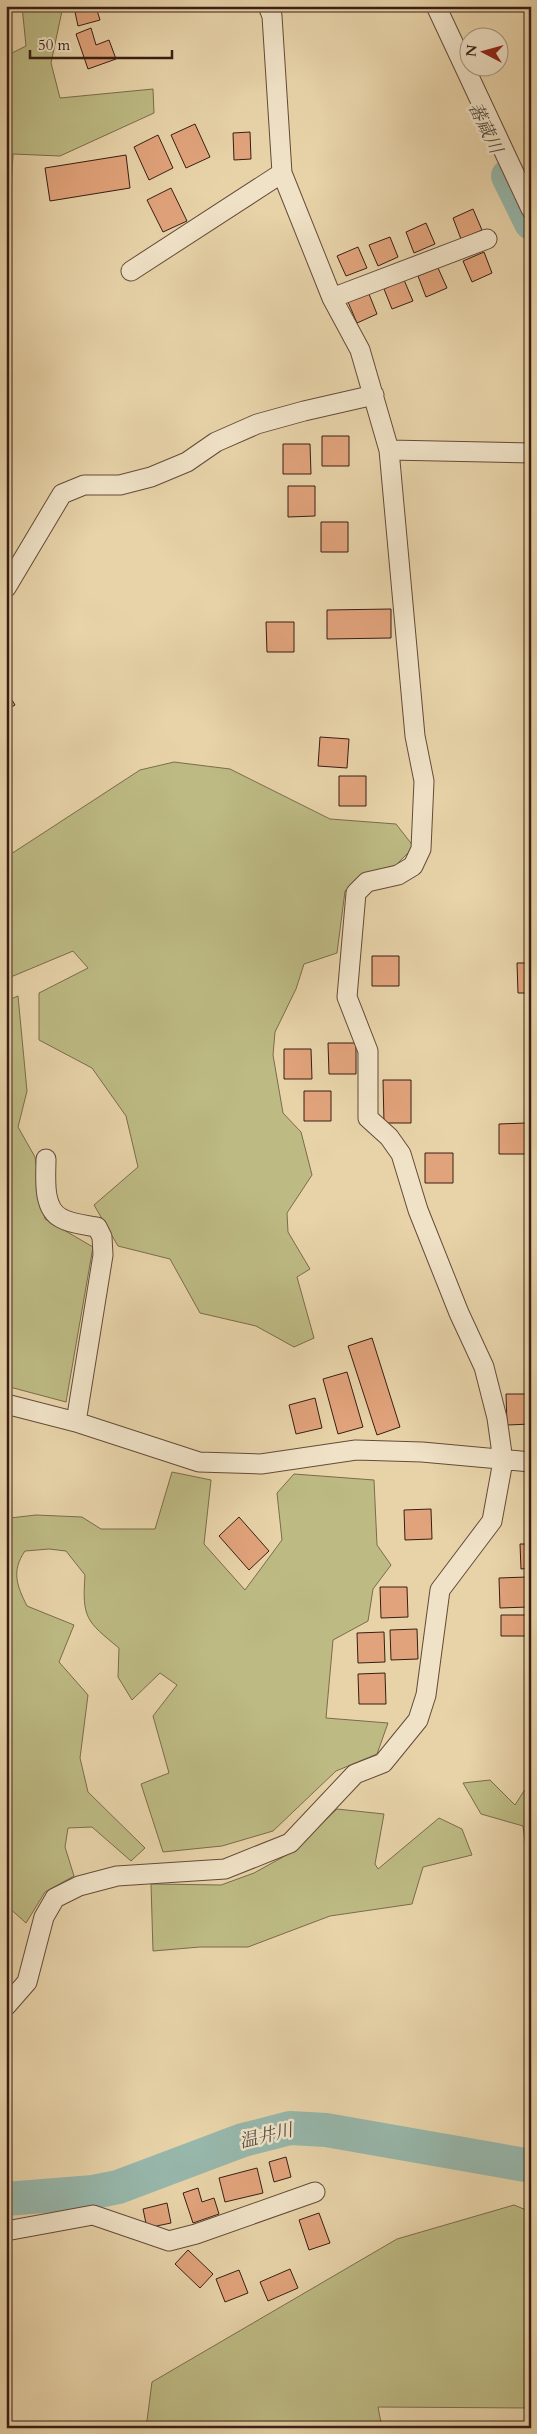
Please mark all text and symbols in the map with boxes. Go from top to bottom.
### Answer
scale bar [30,28,172,60]
north arrow [460,28,510,78]
text: 50 m [38,35,70,55]
text: N [461,44,482,58]
water label: 蕃蔵川 [462,98,509,160]
water label: 温井川 [237,2117,297,2154]

